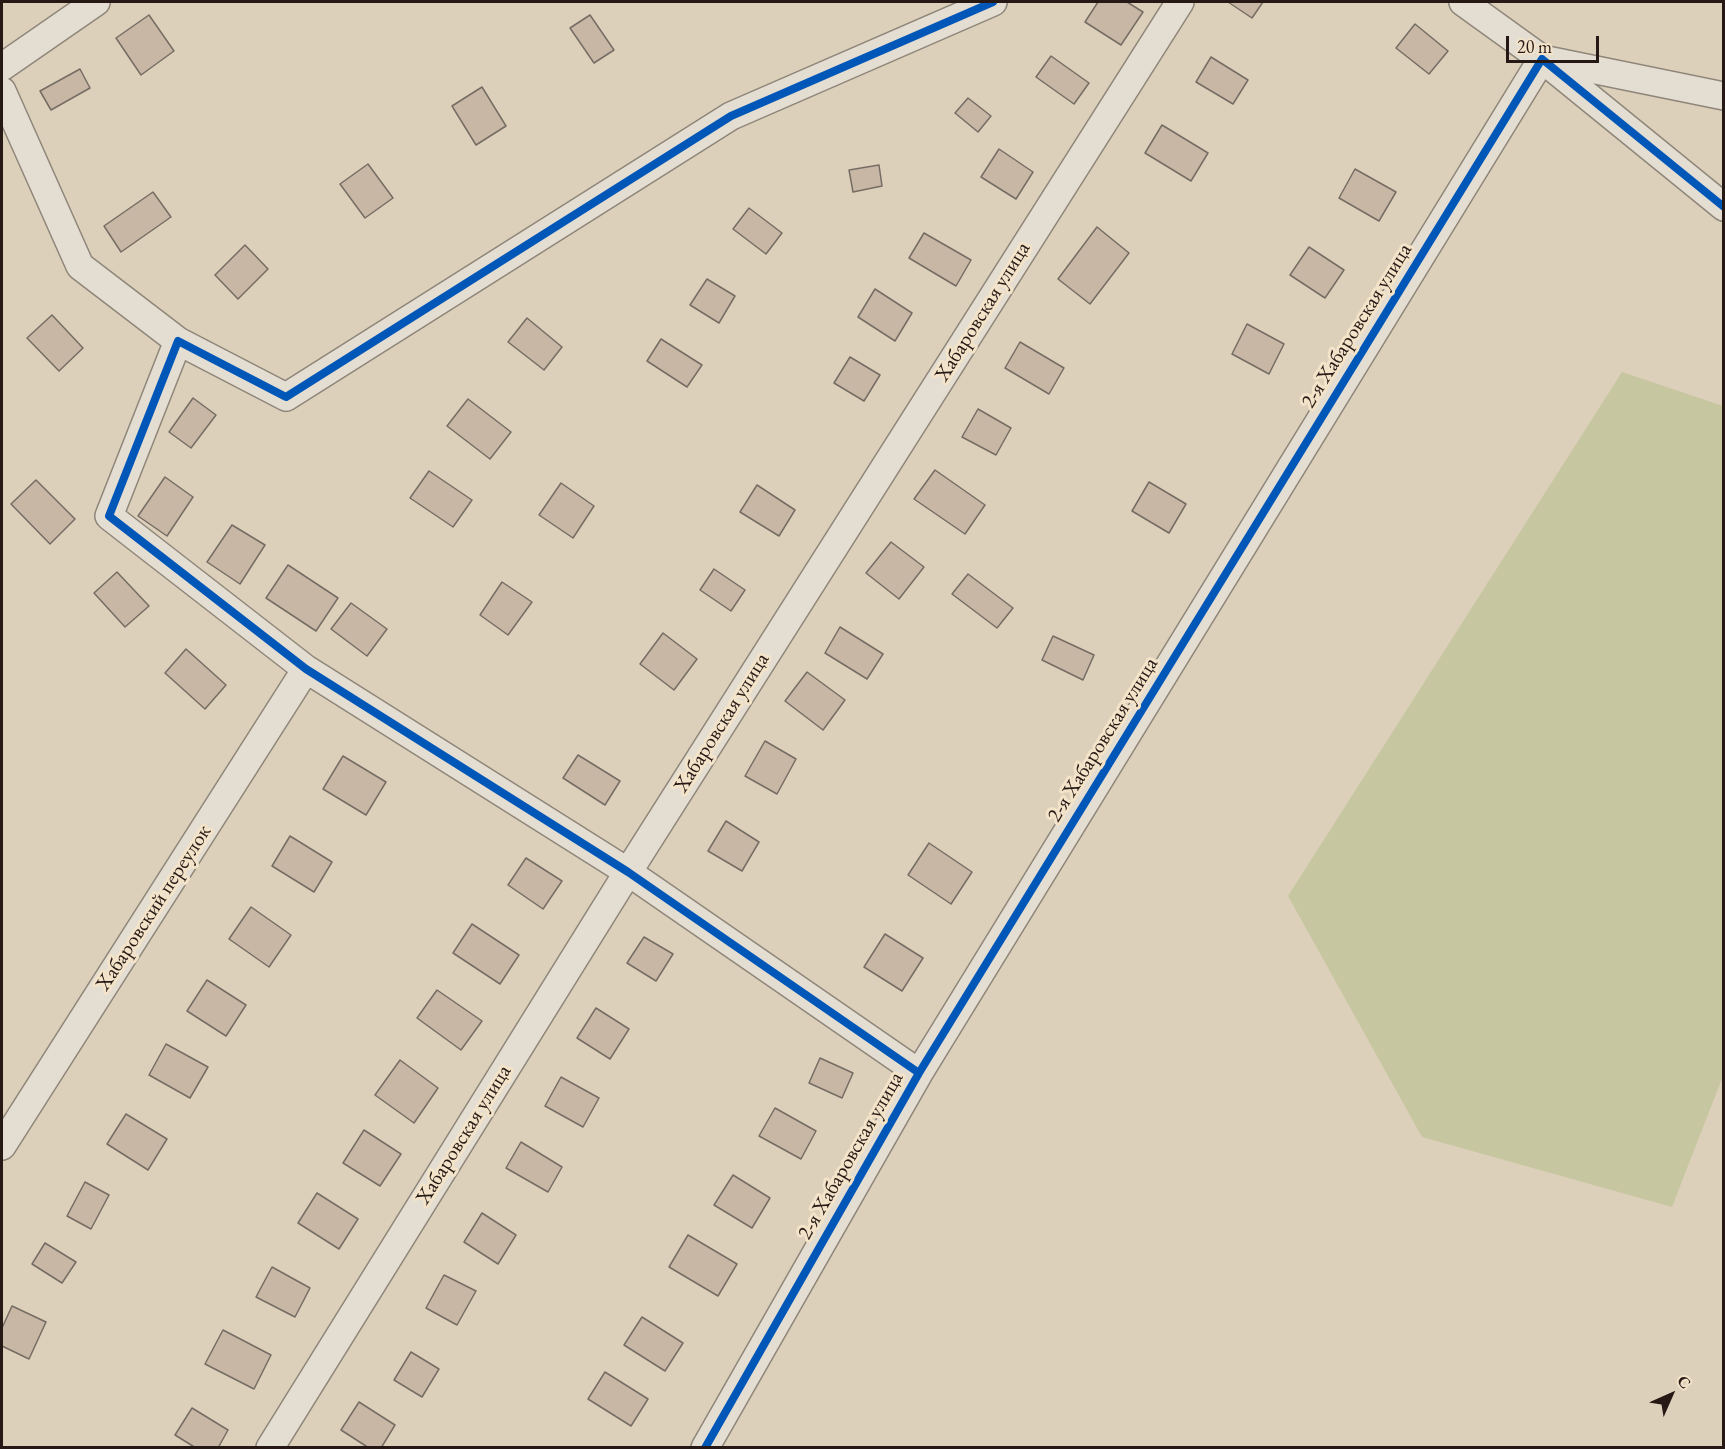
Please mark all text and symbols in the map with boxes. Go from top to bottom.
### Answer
scale bar [1509,24,1602,62]
text: 20 m [1517,35,1552,58]
street label: Хабаровская улица [930,237,1036,387]
street label: 2-я Хабаровская улица [1296,239,1418,413]
street label: Хабаровская улица [669,648,775,798]
street label: 2-я Хабаровская улица [1042,653,1164,827]
street label: Хабаровский переулок [91,820,217,996]
street label: Хабаровская улица [411,1060,517,1210]
street label: 2-я Хабаровская улица [793,1068,909,1244]
north arrow [1641,1365,1701,1425]
text: С [1673,1370,1696,1393]

